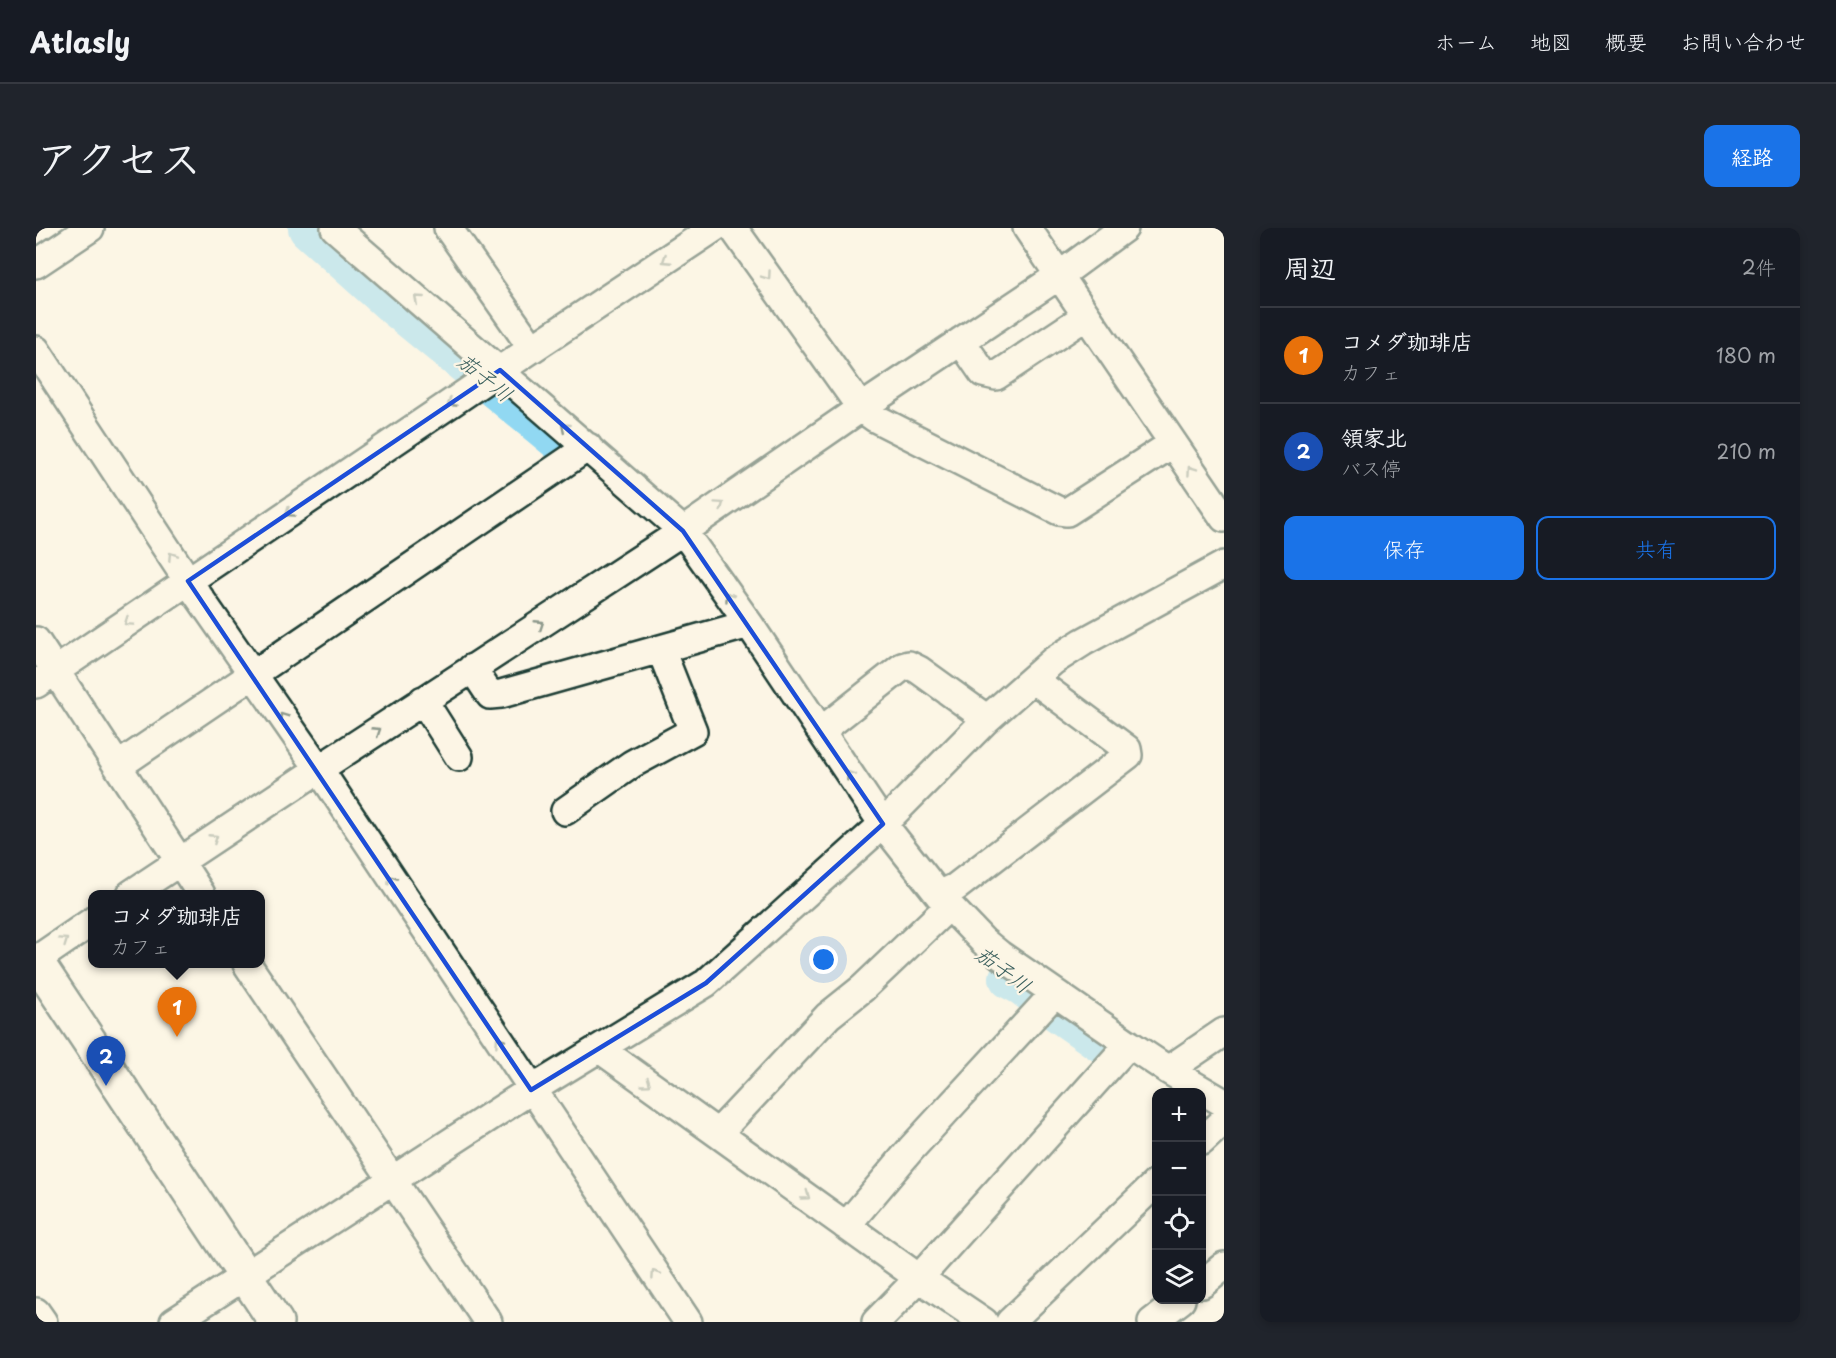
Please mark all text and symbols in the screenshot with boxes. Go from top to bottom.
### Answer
text: Atlasly [30,20,130,63]
text: ホーム [1435,25,1497,57]
text: 地図 [1530,25,1572,57]
text: 概要 [1605,25,1647,57]
text: お問い合わせ [1680,25,1806,57]
text: アクセス [36,125,201,188]
button: 経路 [1704,125,1800,187]
text: 周辺 [1284,248,1336,287]
text: 2件 [1742,252,1776,282]
one-way arrow [661,253,672,264]
one-way arrow [760,269,771,280]
one-way arrow [414,295,425,306]
text: コメダ珈琲店 [1341,324,1473,357]
text: 1 [1299,340,1308,370]
text: 180 m [1716,340,1776,370]
water label: 茄子川 [452,344,521,409]
text: カフェ [1341,357,1401,387]
one-way arrow [446,396,457,407]
text: 領家北 [1341,420,1407,453]
one-way arrow [562,423,572,434]
text: 2 [1296,436,1311,466]
text: 210 m [1717,436,1776,466]
text: バス停 [1341,453,1401,483]
one-way arrow [1187,465,1198,476]
one-way arrow [714,501,725,512]
one-way arrow [285,506,296,517]
button: 保存 [1284,516,1524,580]
button: 共有 [1536,516,1776,580]
one-way arrow [168,552,179,563]
one-way arrow [725,592,736,603]
one-way arrow [124,615,135,626]
one-way arrow [534,619,544,631]
one-way arrow [279,713,290,724]
one-way arrow [371,726,381,738]
one-way arrow [846,771,858,781]
one-way arrow [207,834,218,845]
one-way arrow [388,874,399,885]
popup [88,890,265,968]
text: コメダ珈琲店 [110,898,243,931]
text: カフェ [110,931,170,961]
one-way arrow [58,937,69,948]
water label: 茄子川 [969,937,1039,1000]
your location [809,945,838,974]
pin: 1 [158,988,196,1037]
pin: 2 [86,1036,126,1086]
one-way arrow [495,1037,506,1048]
one-way arrow [641,1076,652,1087]
map controls [1152,1088,1206,1304]
button: + [1152,1088,1206,1142]
button: − [1152,1142,1206,1196]
one-way arrow [799,1189,810,1200]
button: locate [1152,1196,1206,1250]
button: layers [1152,1250,1206,1304]
one-way arrow [651,1269,662,1280]

